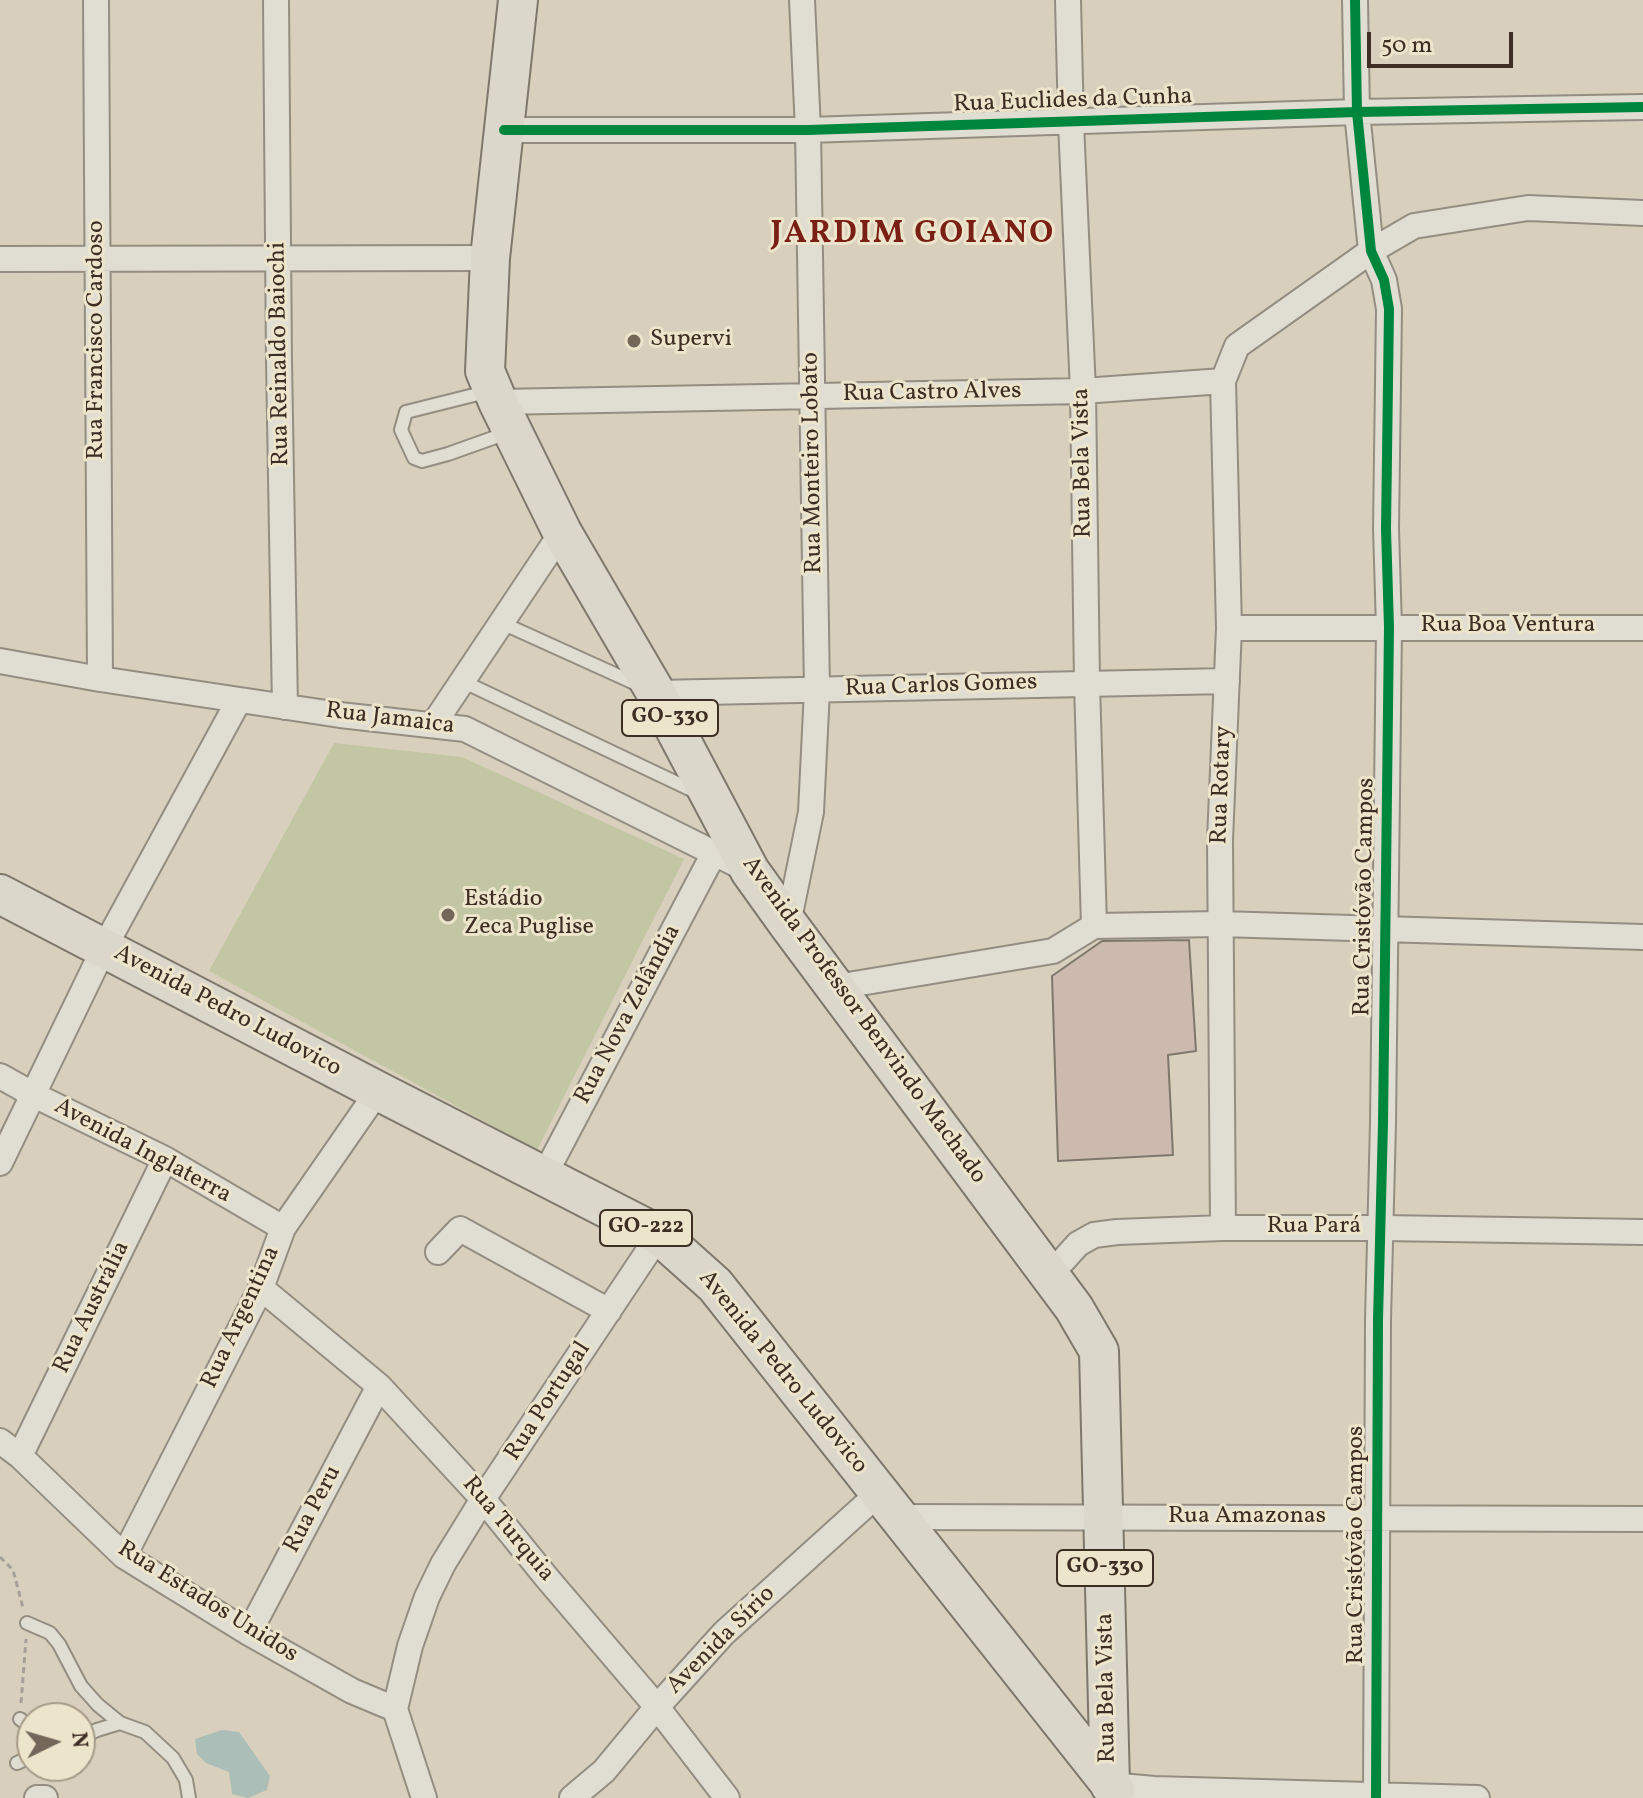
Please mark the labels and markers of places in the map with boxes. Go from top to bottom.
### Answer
place label: Supervi [650,327,732,355]
marker: Supervi [625,332,643,350]
place label: Estádio Zeca Puglise [464,887,594,943]
marker: Estádio Zeca Puglise [439,906,457,924]

